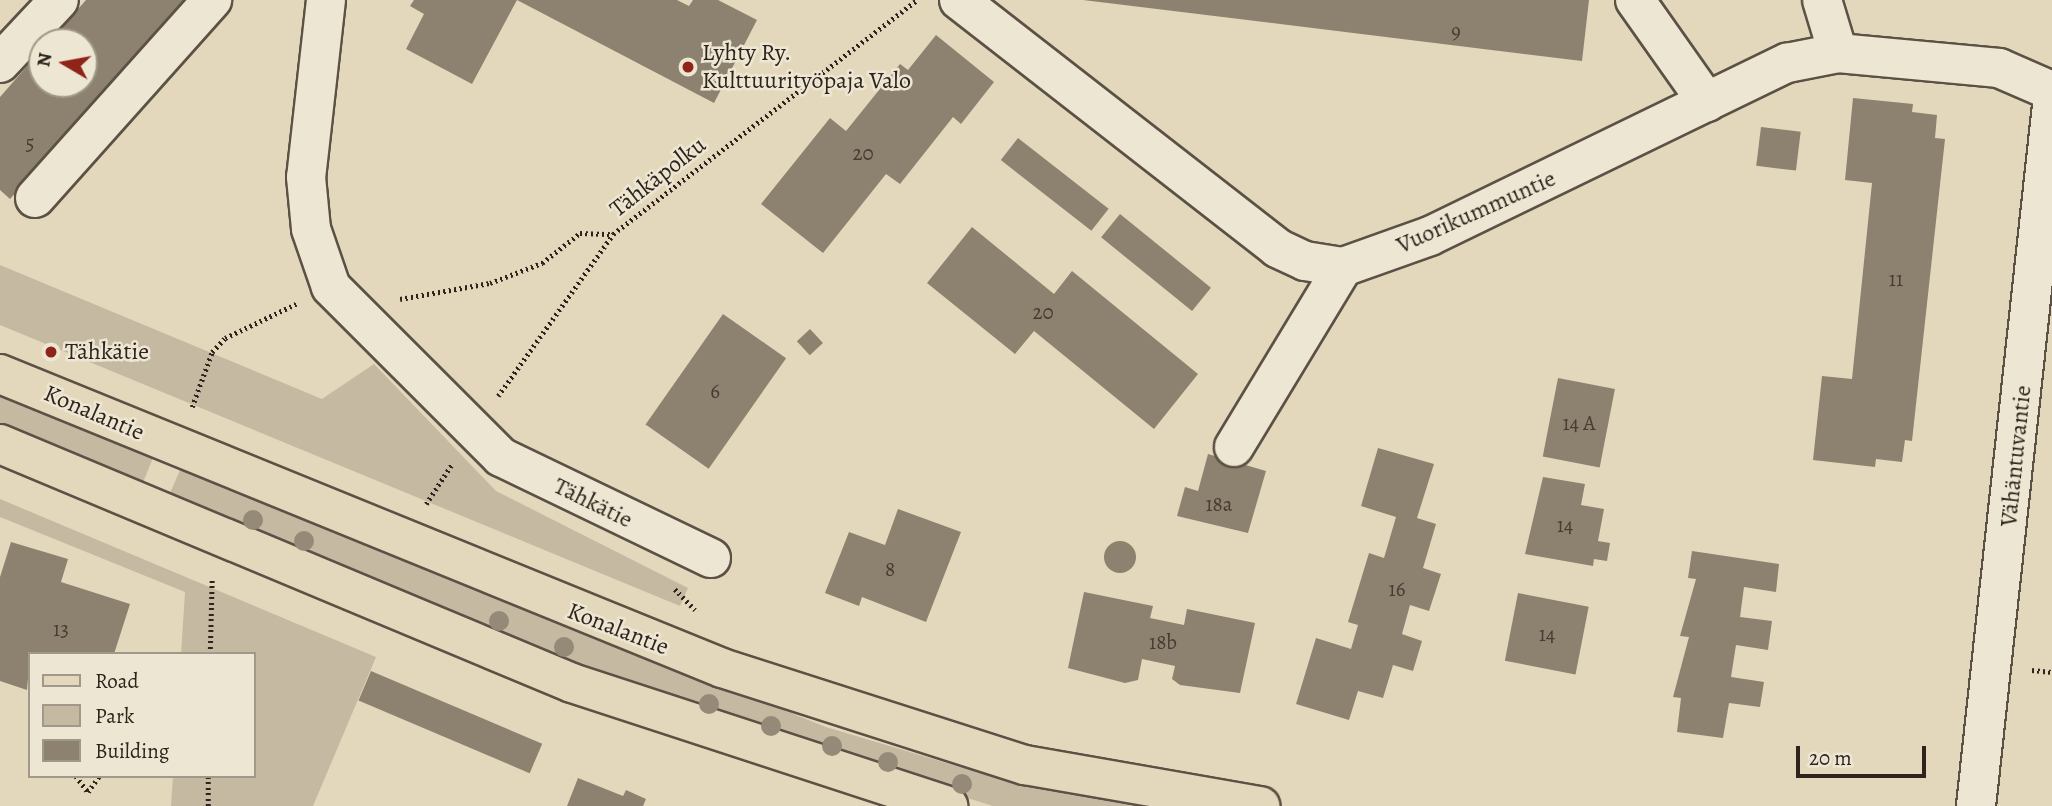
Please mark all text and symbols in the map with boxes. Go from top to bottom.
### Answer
house number: 9 [1451,18,1461,44]
north arrow [28,28,98,98]
place label: Lyhty Ry. Kulttuurityöpaja Valo [702,39,911,95]
text: N [30,51,58,69]
marker: Lyhty Ry. Kulttuurityöpaja Valo [680,59,696,75]
house number: 5 [25,130,35,156]
street label: Tähkäpolku [604,131,712,223]
house number: 20 [852,140,874,166]
street label: Vuorikummuntie [1392,164,1560,260]
house number: 11 [1889,266,1903,292]
house number: 20 [1032,299,1054,325]
place label: Tähkätie [65,338,149,366]
marker: Tähkätie [43,344,59,360]
house number: 6 [710,378,720,404]
street label: Konalantie [39,379,149,447]
street label: Vähäntuvantie [1994,384,2038,528]
house number: 14 A [1562,410,1596,436]
street label: Tähkätie [549,472,637,534]
house number: 18a [1205,491,1233,517]
house number: 14 [1557,512,1573,538]
house number: 8 [885,556,895,582]
house number: 16 [1389,576,1405,602]
street label: Konalantie [563,597,673,661]
house number: 13 [53,616,69,642]
house number: 14 [1539,621,1555,647]
house number: 18b [1149,629,1177,655]
legend [28,652,256,778]
text: Road [95,667,139,695]
text: Park [95,702,134,730]
scale bar [1800,732,1930,776]
text: Building [95,737,169,765]
text: 20 m [1809,744,1852,772]

